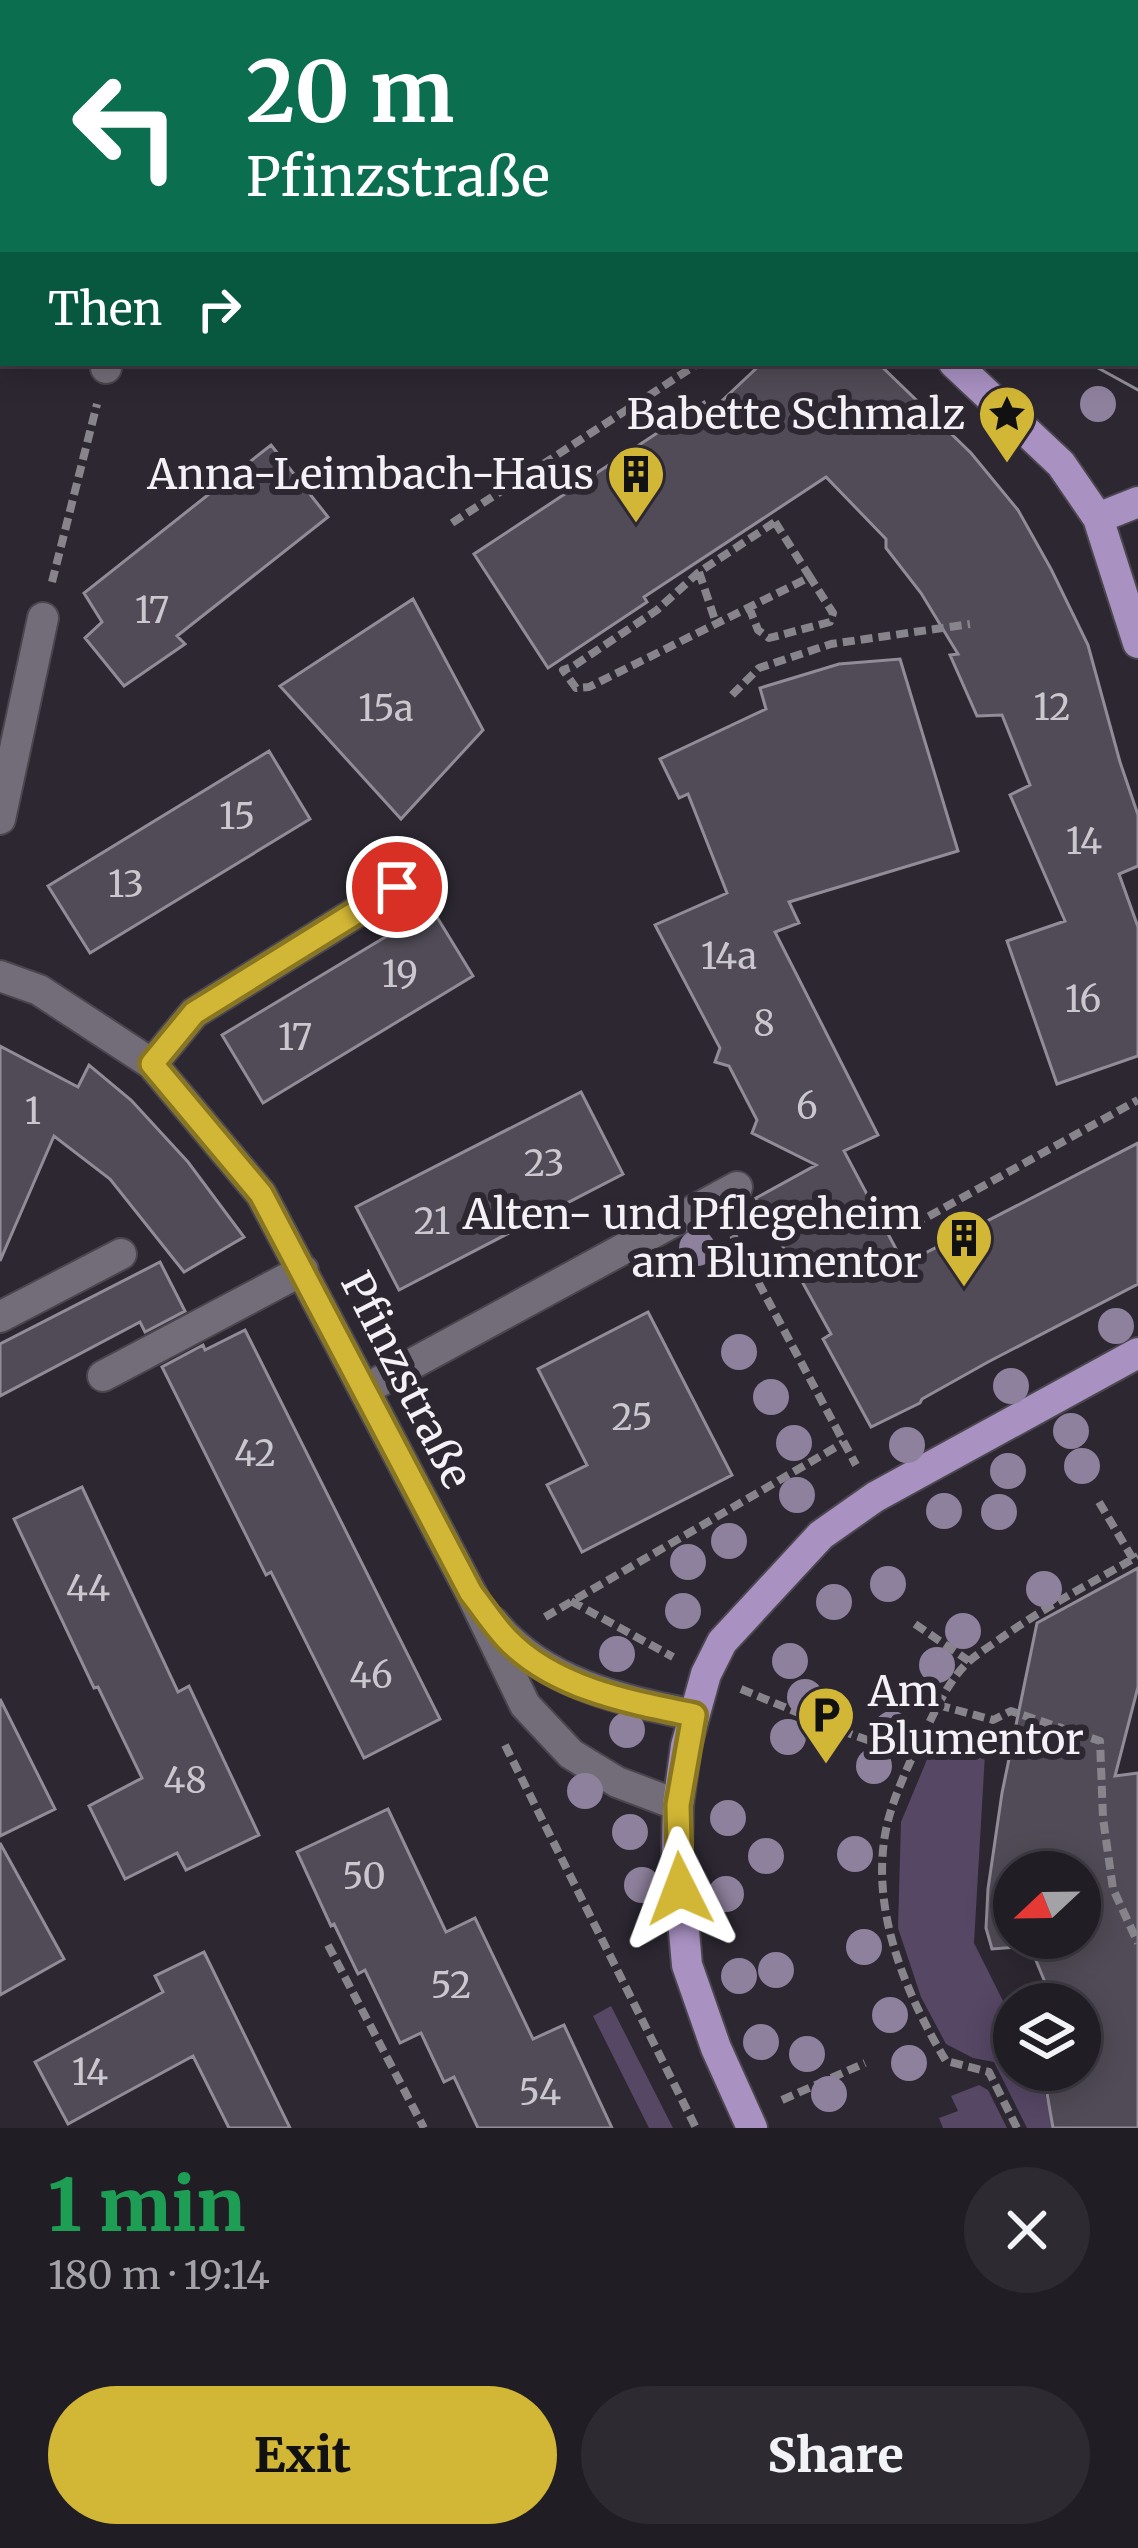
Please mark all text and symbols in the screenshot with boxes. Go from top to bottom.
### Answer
text: 20 m [246,39,454,145]
icon: left [48,48,204,204]
text: Pfinzstraße [246,143,550,211]
icon: right [186,276,252,342]
text: Then [48,281,162,337]
place icon: Babette Schmalz [976,383,1038,465]
place label: Babette Schmalz [627,388,965,440]
building icon: Anna-Leimbach-Haus [605,443,667,525]
place label: Anna-Leimbach-Haus [146,448,594,500]
house number: 17 [135,588,169,633]
house number: 12 [1033,685,1071,730]
house number: 15a [358,686,414,731]
house number: 15 [219,794,255,839]
house number: 14 [1066,819,1102,864]
pin [346,836,448,938]
icon: arrive [364,854,430,920]
house number: 13 [108,862,144,907]
house number: 14a [701,934,757,979]
house number: 19 [382,952,418,997]
house number: 16 [1065,977,1101,1022]
house number: 8 [753,1001,775,1046]
house number: 17 [278,1015,312,1060]
house number: 6 [796,1084,818,1129]
house number: 1 [25,1089,41,1134]
house number: 23 [524,1141,564,1186]
place label: Alten- und Pflegeheim am Blumentor [462,1188,922,1288]
house number: 21 [414,1199,450,1244]
building icon: Alten- und Pflegeheim am Blumentor [933,1207,995,1289]
street label: Pfinzstraße [330,1263,484,1497]
house number: 25 [611,1395,653,1440]
house number: 42 [234,1431,276,1476]
house number: 44 [66,1566,110,1611]
house number: 46 [349,1653,393,1698]
place label: Am Blumentor [867,1665,1084,1765]
parking icon: Am Blumentor [795,1684,857,1766]
house number: 48 [163,1758,207,1803]
position arrow [617,1826,743,1952]
north arrow [993,1851,1101,1959]
map controls [993,1851,1101,2091]
house number: 50 [342,1854,386,1899]
house number: 52 [431,1963,471,2008]
button: layers [993,1983,1101,2091]
house number: 14 [72,2050,108,2095]
house number: 54 [519,2070,561,2115]
text: 1 min [48,2160,245,2251]
button: close [964,2167,1090,2293]
text: 180 m · 19:14 [48,2251,270,2300]
button: Exit [48,2386,557,2524]
button: Share [581,2386,1090,2524]

